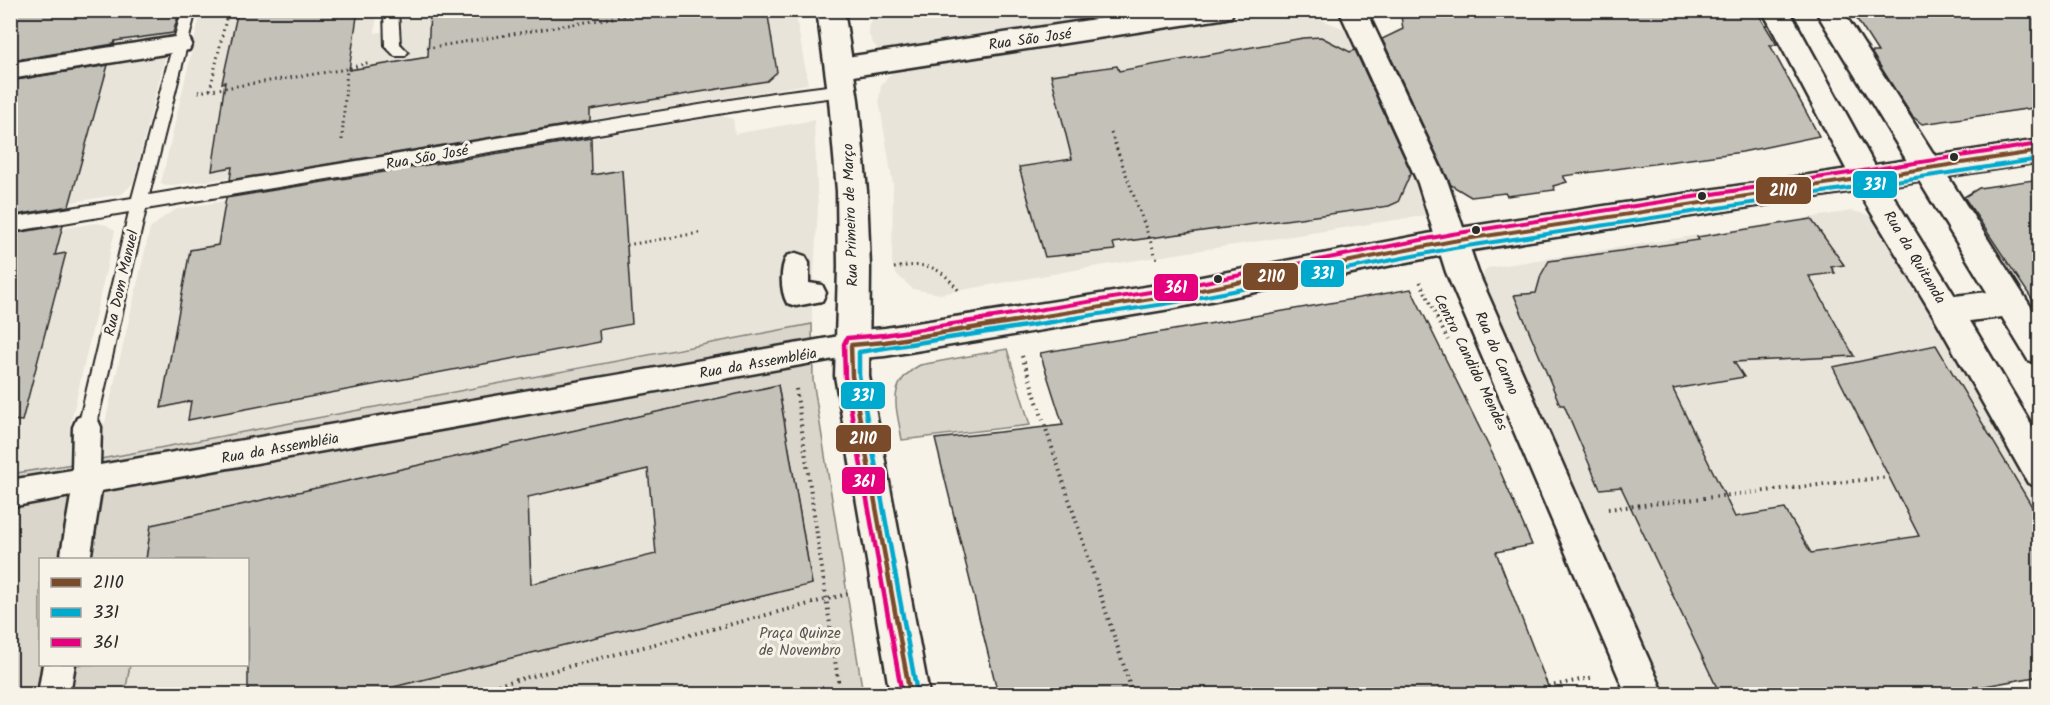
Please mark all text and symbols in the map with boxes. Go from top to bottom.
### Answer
street label: Rua São José [987,22,1075,58]
street label: Rua São José [384,139,472,177]
street label: Rua Primeiro de Março [836,143,865,287]
unlabelled marker [1948,151,1960,163]
line badge: 331 [1852,170,1898,199]
text: 331 [1863,173,1886,198]
line badge: 2110 [1755,176,1812,205]
text: 2110 [1769,179,1797,204]
unlabelled marker [1696,190,1708,202]
street label: Rua da Quitanda [1877,206,1952,309]
unlabelled marker [1470,224,1482,236]
street label: Rua Dom Manuel [98,228,146,339]
line badge: 331 [1300,259,1345,288]
line badge: 2110 [1242,262,1299,291]
text: 331 [1311,262,1334,287]
text: 2110 [1257,265,1285,290]
line badge: 361 [1153,273,1199,302]
unlabelled marker [1212,273,1224,285]
text: 361 [1164,276,1187,301]
street label: Centro Candido Mendes [1426,290,1514,436]
street label: Rua do Carmo [1468,308,1525,399]
street label: Rua da Assembléia [698,342,819,386]
line badge: 331 [840,381,886,410]
text: 331 [851,384,874,409]
line badge: 2110 [835,424,892,453]
street label: Rua da Assembléia [220,427,341,471]
text: 2110 [849,427,877,452]
line badge: 361 [841,466,886,495]
text: 361 [852,470,875,495]
legend [39,558,249,666]
text: 2110 [93,569,124,598]
text: 331 [93,599,119,628]
park label: Praça Quinze de Novembro [759,622,841,663]
text: 361 [93,629,119,658]

